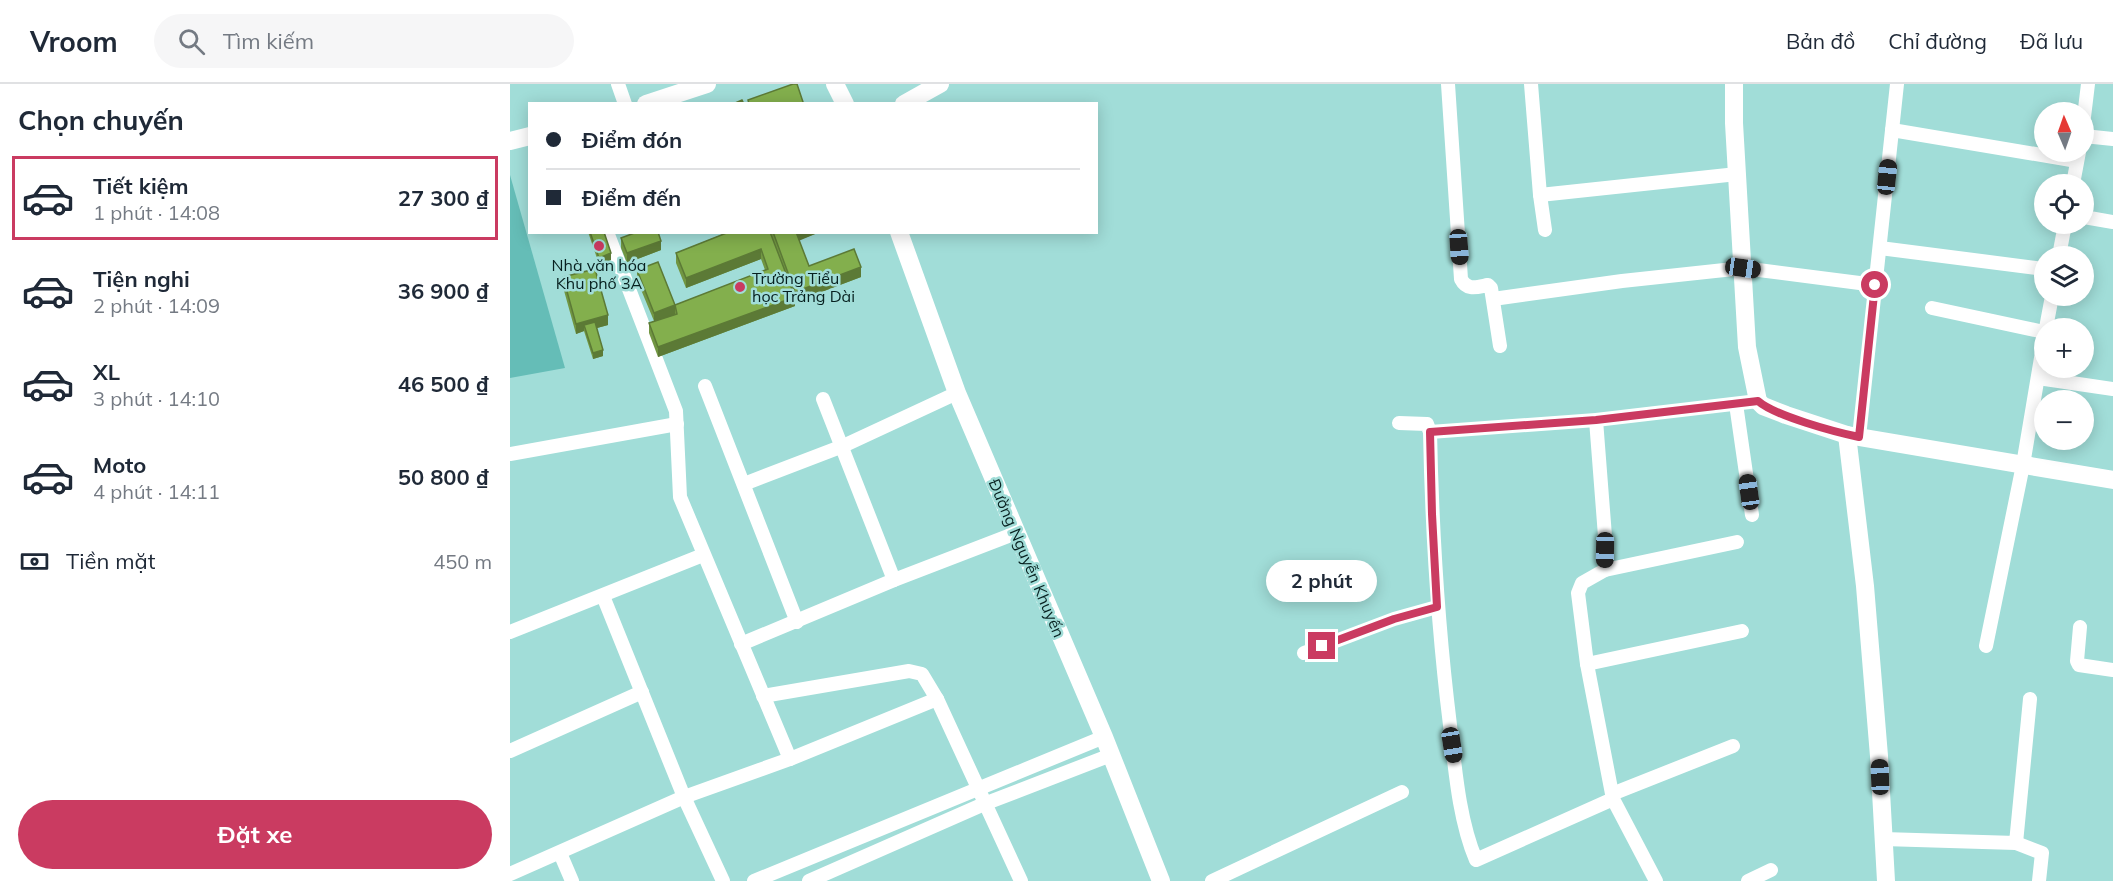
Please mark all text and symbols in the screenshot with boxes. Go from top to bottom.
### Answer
search box [154,14,574,68]
text: Vroom [30,24,118,59]
icon: search [175,25,208,58]
text: Tìm kiếm [223,27,314,55]
text: Bản đồ [1786,28,1855,54]
text: Chỉ đường [1888,28,1987,54]
text: Đã lưu [2020,28,2083,54]
north arrow [2034,102,2094,162]
map controls [2034,102,2094,450]
text: Chọn chuyến [18,103,184,137]
text: Điểm đón [582,126,682,154]
car [1876,158,1898,196]
icon: car [21,171,75,225]
text: Tiết kiệm [93,172,188,200]
button: locate [2034,174,2094,234]
text: 27 300 ₫ [398,184,489,212]
text: Điểm đến [582,184,681,212]
text: 1 phút · 14:08 [93,200,220,225]
car [1449,228,1469,266]
marker: Nhà văn hóa Khu phố 3A [592,239,606,253]
button: layers [2034,246,2094,306]
place label: Nhà văn hóa Khu phố 3A [552,255,646,293]
car [1724,257,1762,279]
icon: car [21,264,75,318]
text: Tiện nghi [93,265,190,293]
place label: Trường Tiểu học Trảng Dài [752,268,855,306]
route start [1861,271,1888,298]
text: 36 900 ₫ [398,277,489,305]
marker: Trường Tiểu học Trảng Dài [733,280,747,294]
text: 2 phút · 14:09 [93,293,220,318]
button: + [2034,318,2094,378]
icon: car [21,357,75,411]
text: XL [93,358,120,386]
text: 46 500 ₫ [398,370,489,398]
text: 3 phút · 14:10 [93,386,220,411]
button: − [2034,390,2094,450]
icon: car [21,450,75,504]
text: Moto [93,451,146,479]
text: 50 800 ₫ [398,463,489,491]
car [1738,473,1760,511]
street label: Đường Nguyễn Khuyến [985,476,1069,640]
text: 4 phút · 14:11 [93,479,220,504]
car [1596,532,1614,568]
icon: cash [18,545,51,578]
text: Tiền mặt [66,547,155,575]
text: 450 m [433,549,492,574]
callout: 2 phút [1266,559,1378,601]
text: 2 phút [1291,568,1352,593]
route end [1308,632,1335,659]
car [1440,726,1464,764]
car [1870,759,1890,795]
button: Đặt xe [18,800,492,869]

